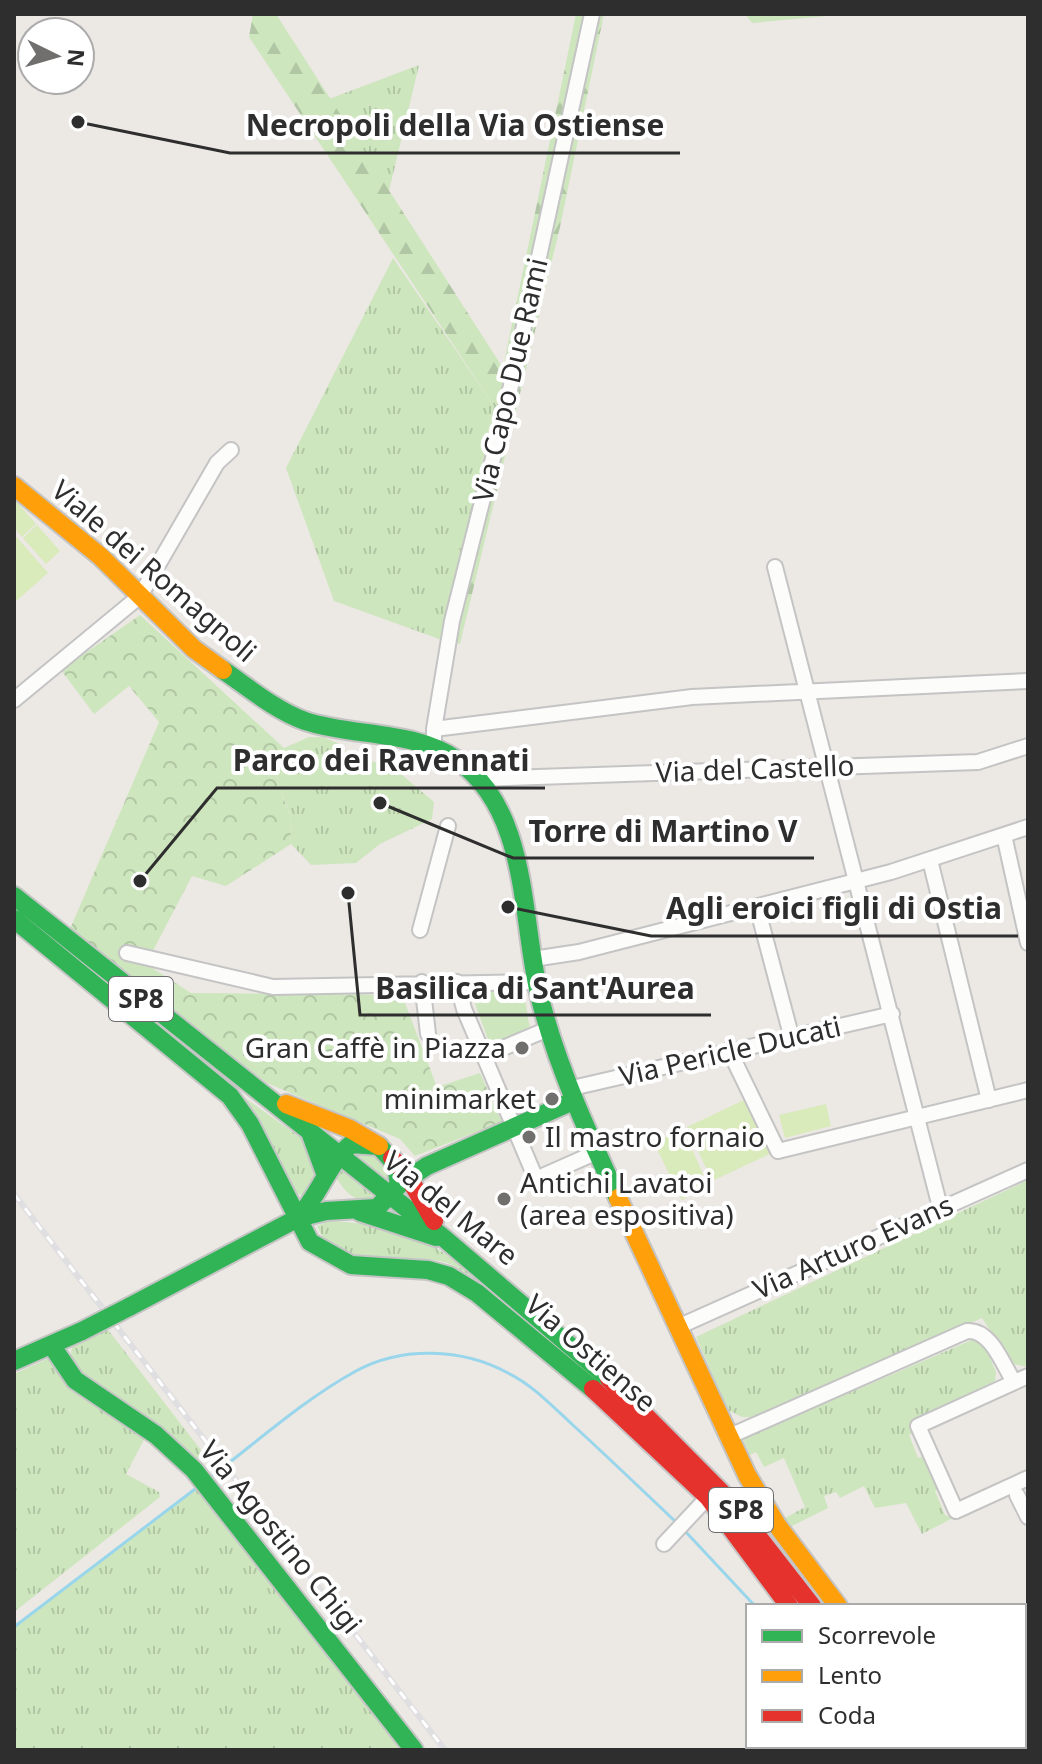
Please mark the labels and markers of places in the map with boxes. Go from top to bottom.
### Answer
callout: Necropoli della Via Ostiense [230,99,680,153]
callout: Parco dei Ravennati [217,734,545,788]
callout: Torre di Martino V [513,804,814,858]
callout: Agli eroici figli di Ostia [651,882,1018,936]
callout: Basilica di Sant'Aurea [360,961,711,1015]
place label: Gran Caffè in Piazza [245,1028,506,1066]
marker: Gran Caffè in Piazza [513,1039,531,1057]
place label: minimarket [384,1079,536,1117]
marker: minimarket [543,1090,561,1108]
place label: Il mastro fornaio [545,1117,765,1155]
marker: Il mastro fornaio [520,1128,538,1146]
place label: Antichi Lavatoi (area espositiva) [520,1163,734,1233]
marker: Antichi Lavatoi (area espositiva) [495,1190,513,1208]

